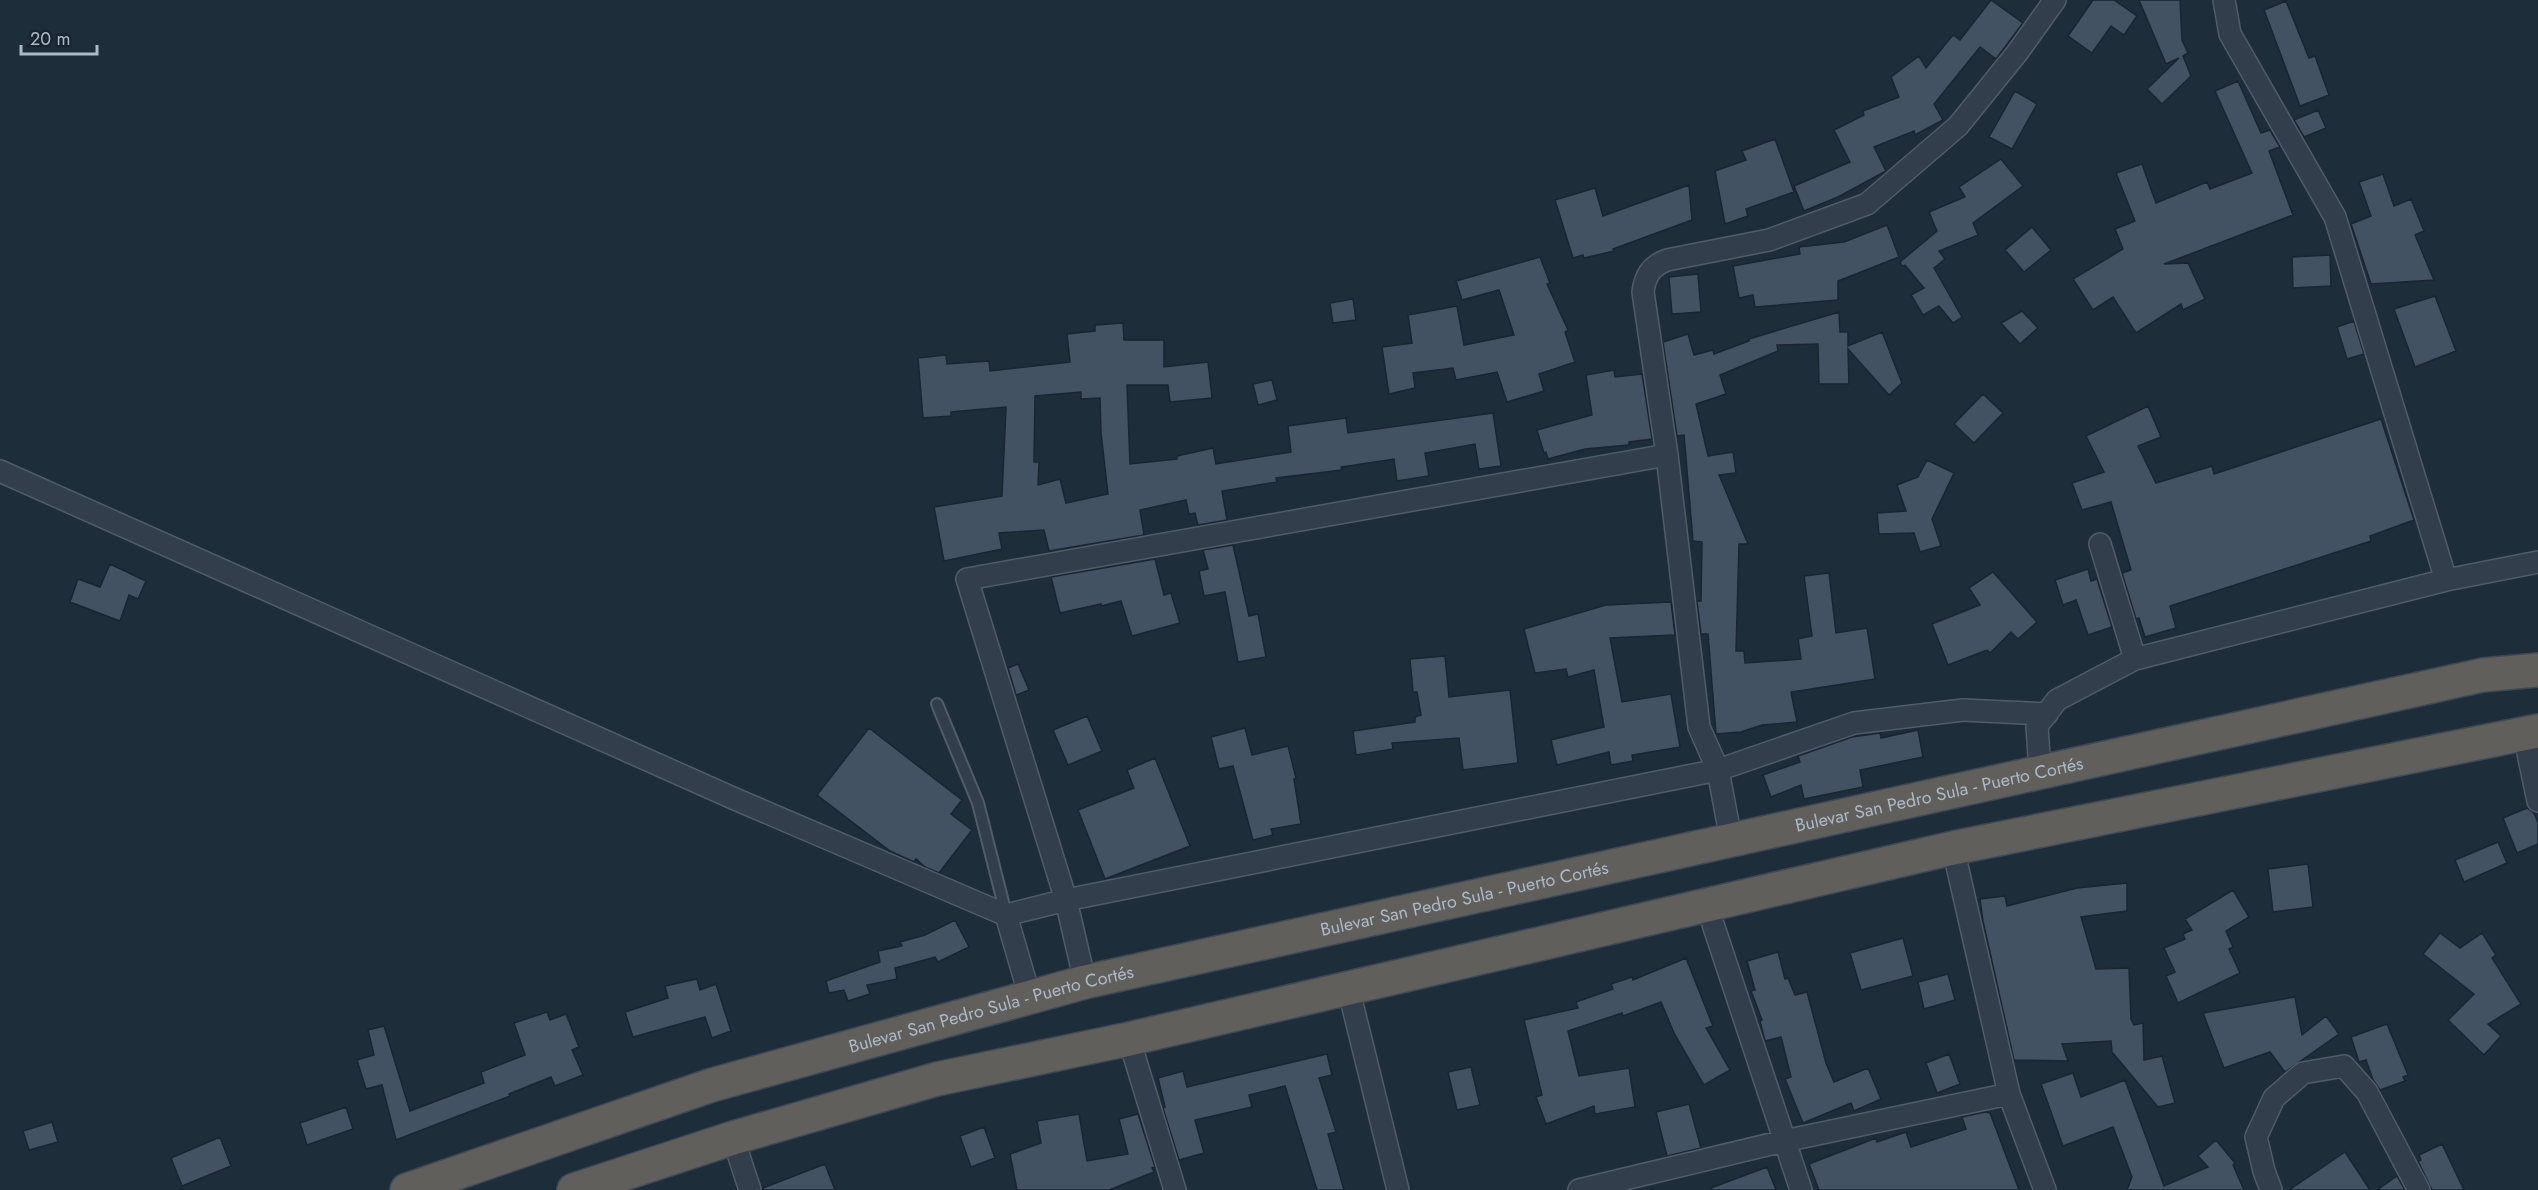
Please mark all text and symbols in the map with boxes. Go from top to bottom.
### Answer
scale bar [21,18,98,56]
text: 20 m [30,26,70,52]
street label: Bulevar San Pedro Sula - Puerto Cortés [1793,750,2086,839]
street label: Bulevar San Pedro Sula - Puerto Cortés [1318,854,1611,943]
street label: Bulevar San Pedro Sula - Puerto Cortés [846,959,1136,1060]

